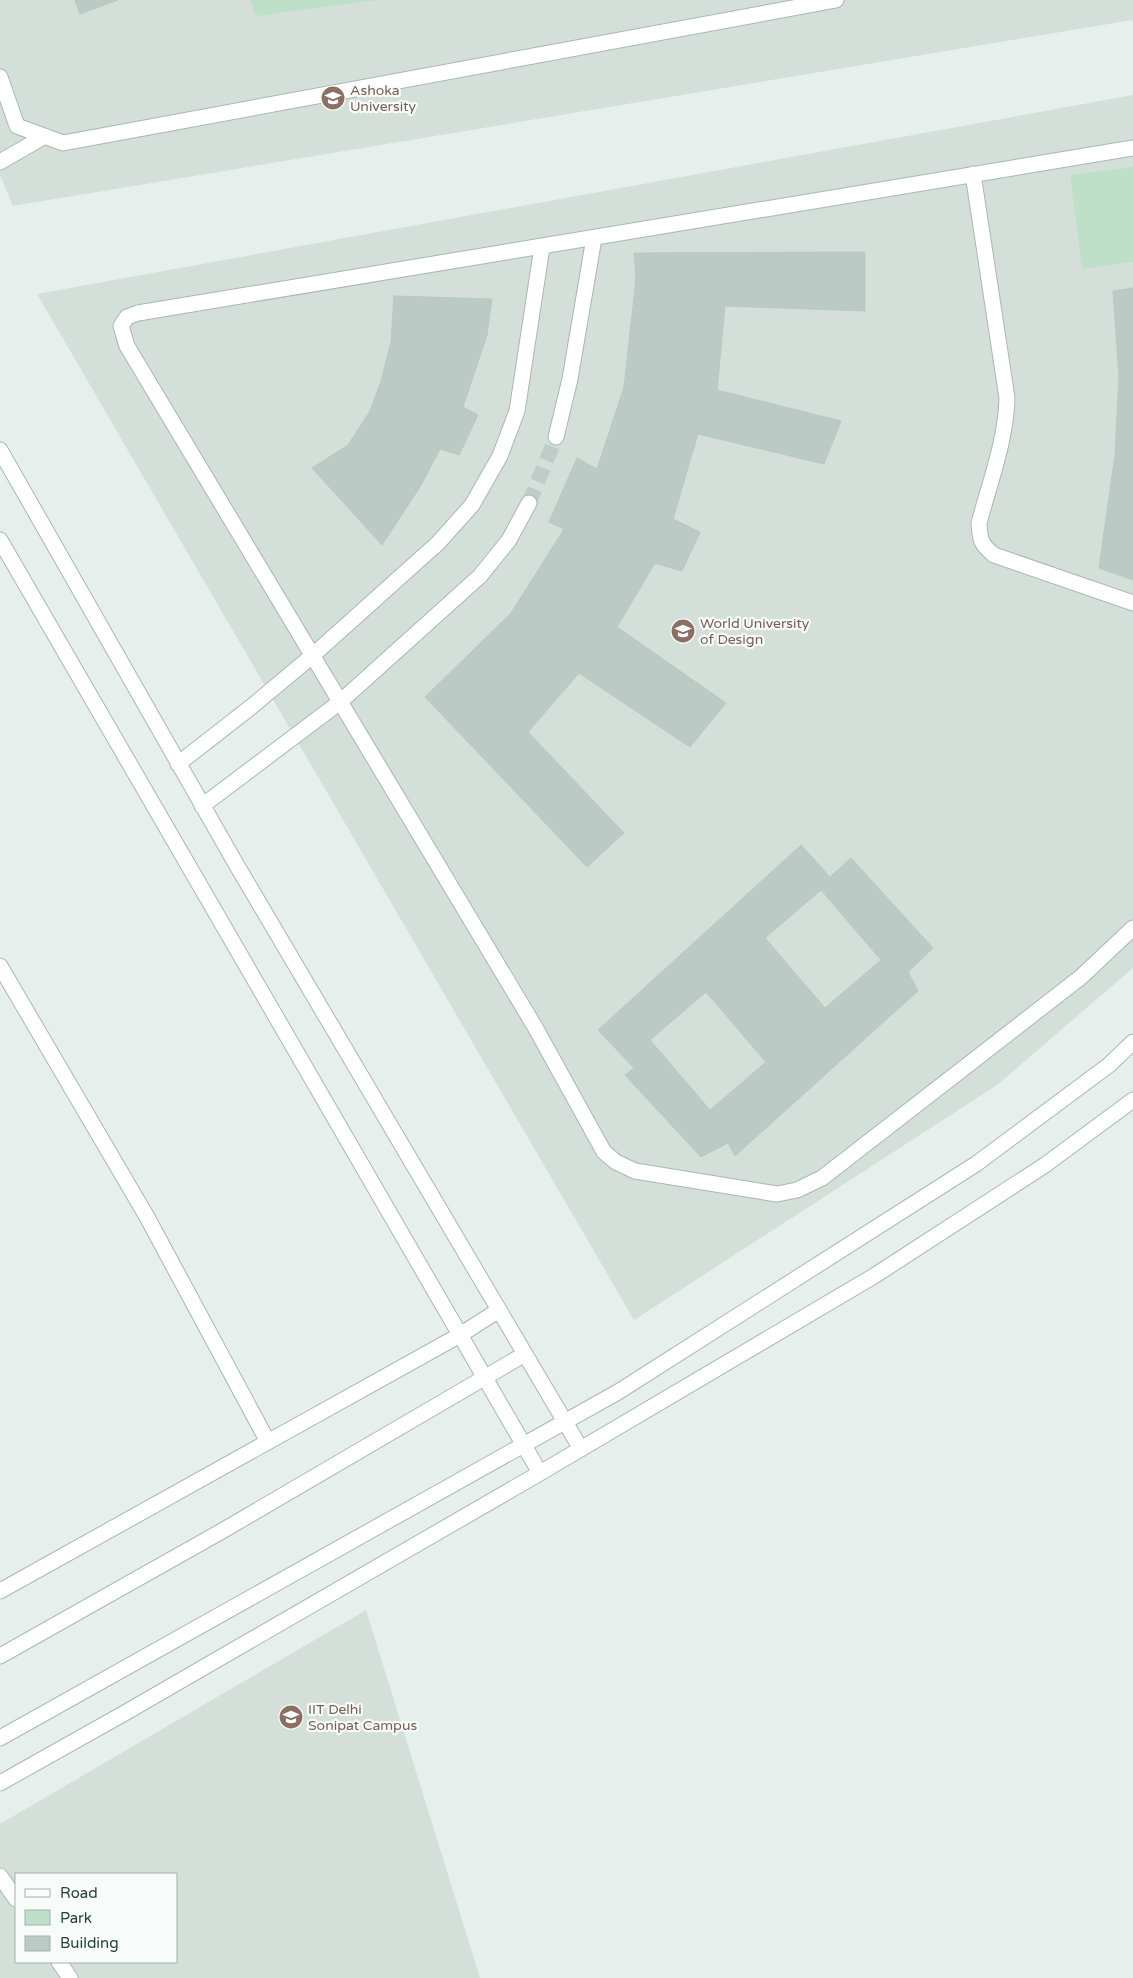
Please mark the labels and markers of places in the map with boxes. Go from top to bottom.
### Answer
place label: Ashoka University [350,82,416,115]
school or university icon: Ashoka University [320,85,346,111]
place label: World University of Design [700,615,810,648]
school or university icon: World University of Design [670,618,696,644]
place label: IIT Delhi Sonipat Campus [308,1701,417,1734]
school or university icon: IIT Delhi Sonipat Campus [278,1704,304,1730]

